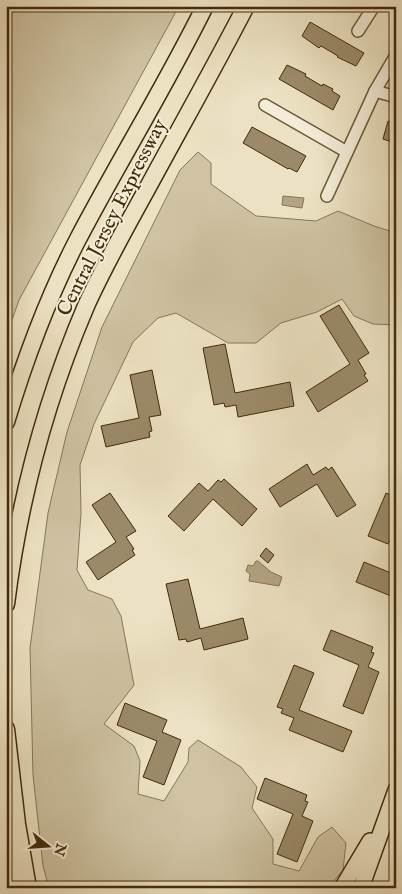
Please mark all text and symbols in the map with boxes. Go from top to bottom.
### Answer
street label: Central Jersey Expressway [52,115,173,320]
north arrow [22,822,72,872]
text: N [49,840,70,858]

